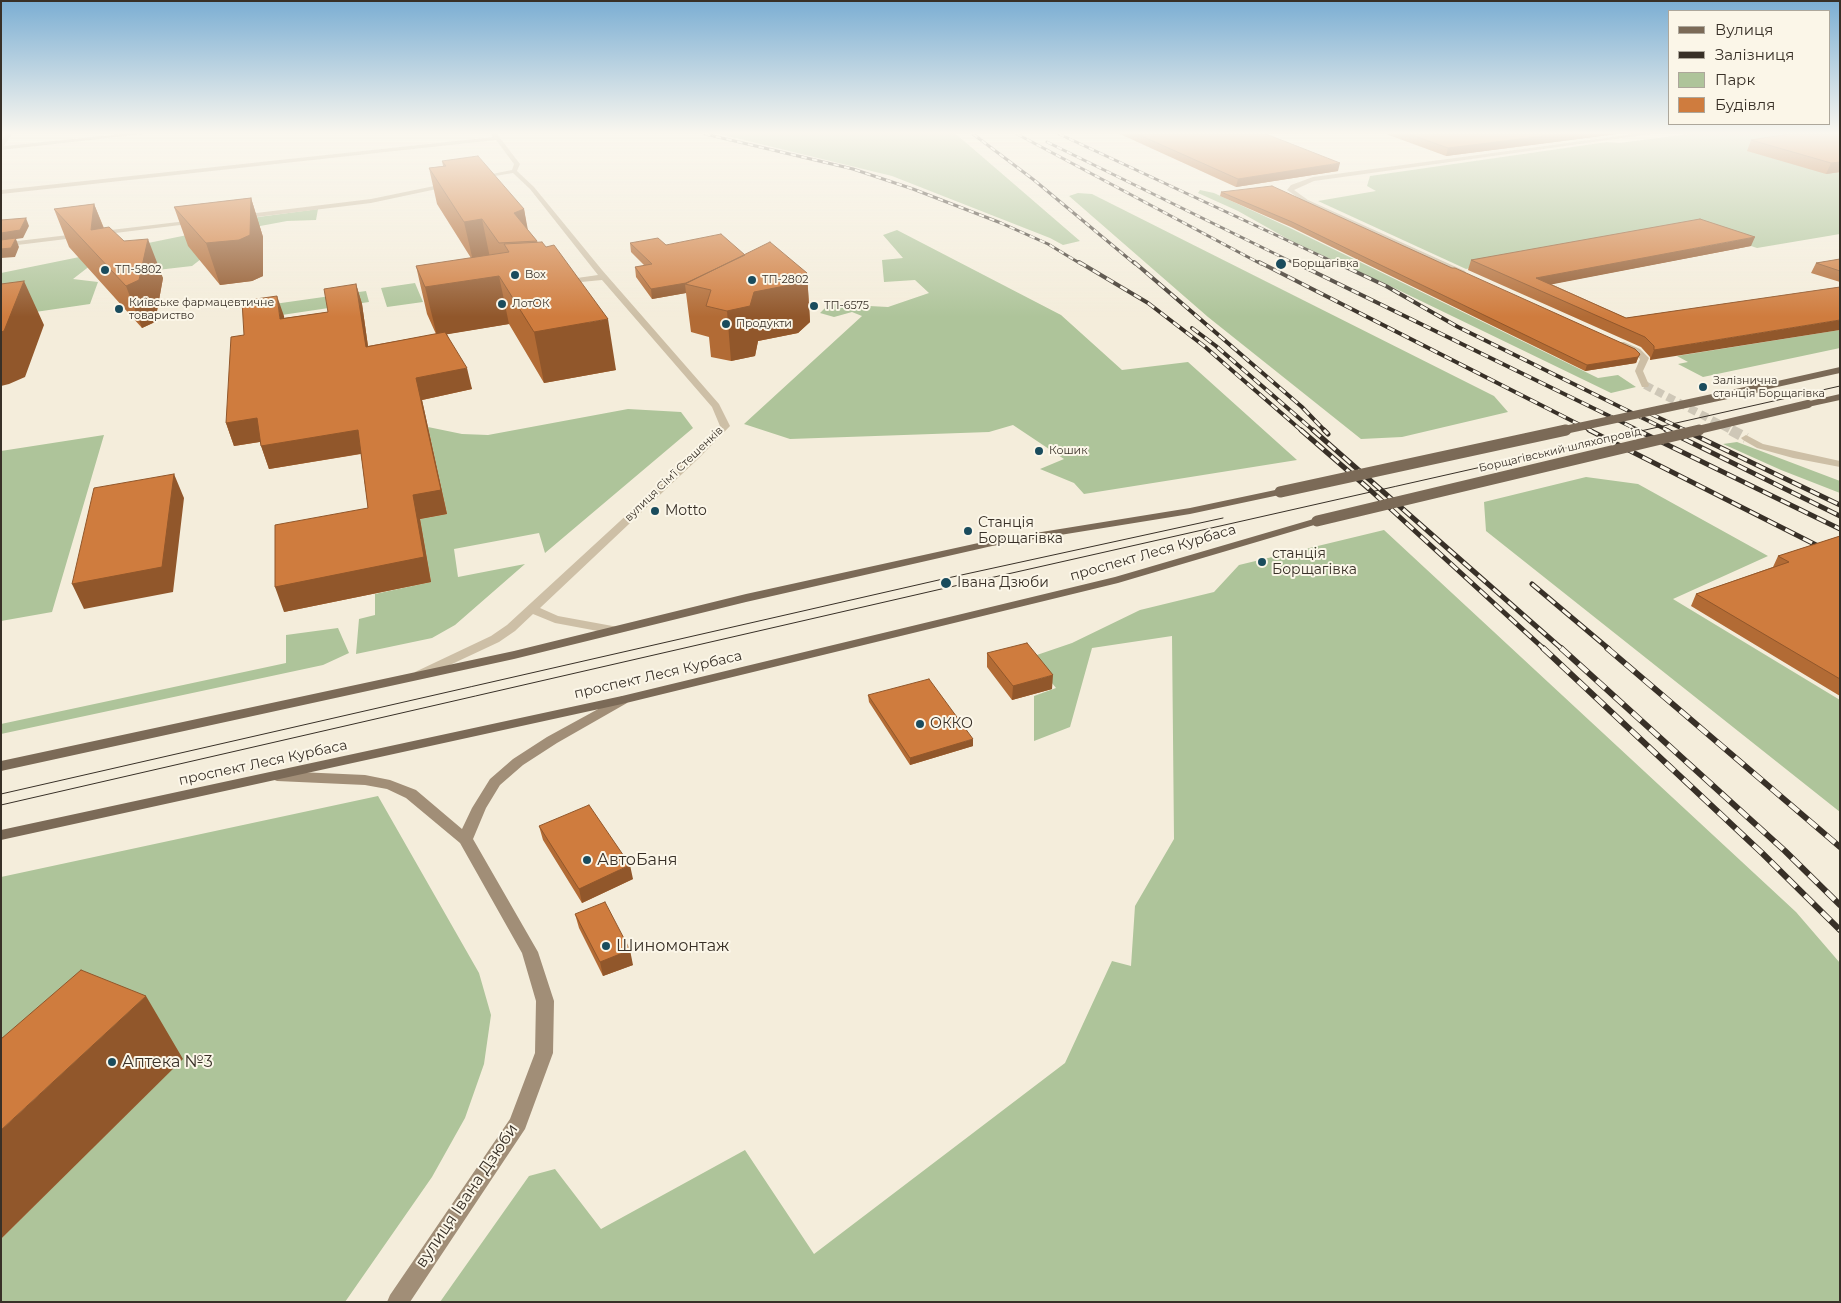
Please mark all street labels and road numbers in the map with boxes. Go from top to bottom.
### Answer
street label: вулиця Сімʼї Стешенків [622,424,726,524]
street label: Борщагівський шляхопровід [1478,425,1642,475]
street label: проспект Леся Курбаса [1068,521,1238,585]
street label: проспект Леся Курбаса [572,647,744,703]
street label: проспект Леся Курбаса [177,737,349,789]
street label: вулиця Івана Дзюби [412,1120,522,1272]

